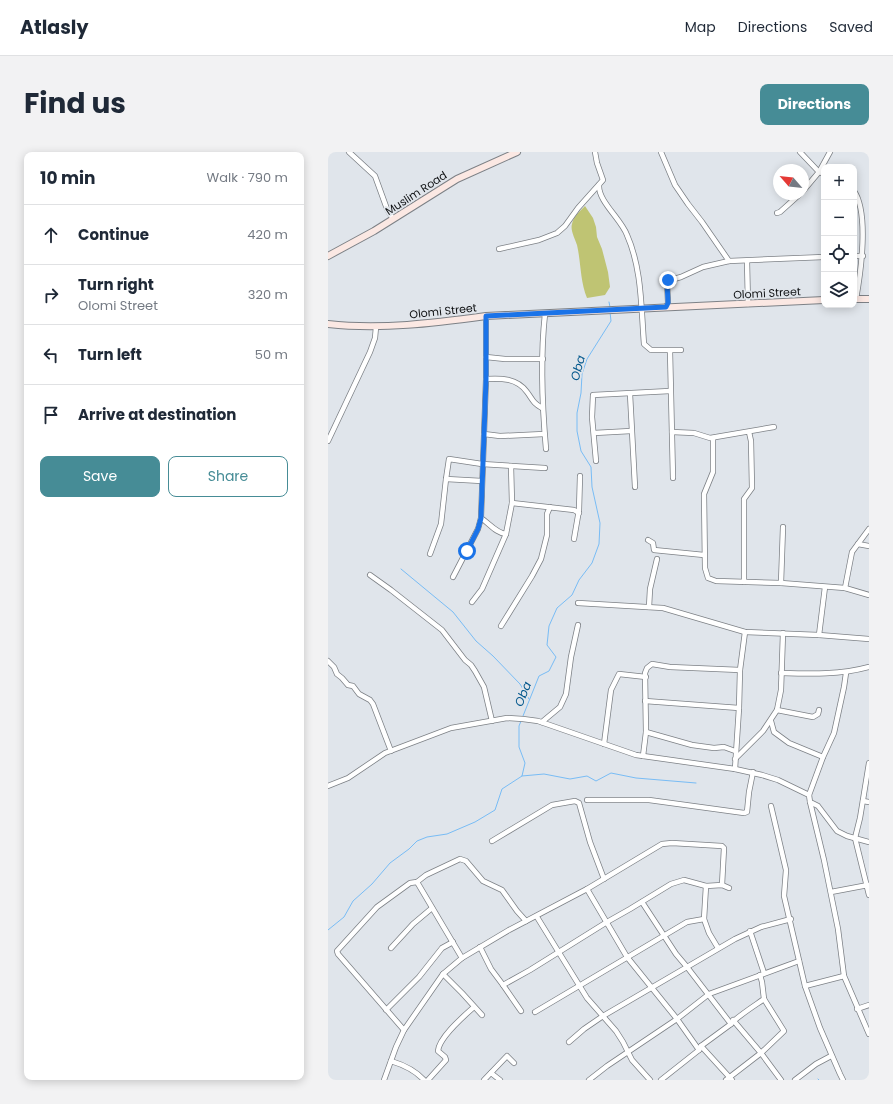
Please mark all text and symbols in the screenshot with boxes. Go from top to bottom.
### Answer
text: Atlasly [20,14,88,41]
text: Map [685,17,716,37]
text: Directions [738,17,807,37]
text: Saved [829,17,873,37]
text: Find us [24,84,126,123]
button: Directions [760,84,869,125]
north arrow [773,164,809,200]
map controls [821,164,857,308]
button: + [821,164,857,200]
text: 10 min [40,166,96,190]
street label: Muslim Road [382,167,450,219]
text: Walk · 790 m [207,168,288,187]
button: − [821,200,857,236]
icon: ahead [40,224,62,246]
text: Continue [78,224,149,245]
text: 420 m [247,225,288,244]
button: locate [821,236,857,272]
route end [659,271,677,289]
button: layers [821,272,857,308]
text: Turn right [78,274,154,295]
street label: Olomi Street [733,283,801,303]
icon: right [40,284,62,306]
text: 320 m [248,285,288,304]
text: Olomi Street [78,296,158,315]
street label: Olomi Street [409,300,477,322]
icon: left [40,344,62,366]
text: Turn left [78,344,142,365]
text: 50 m [255,345,288,364]
water label: Oba [566,353,589,382]
icon: arrive [40,404,62,426]
text: Arrive at destination [78,404,236,425]
button: Save [40,456,160,497]
button: Share [168,456,288,497]
route start [458,542,476,560]
water label: Oba [510,679,535,709]

